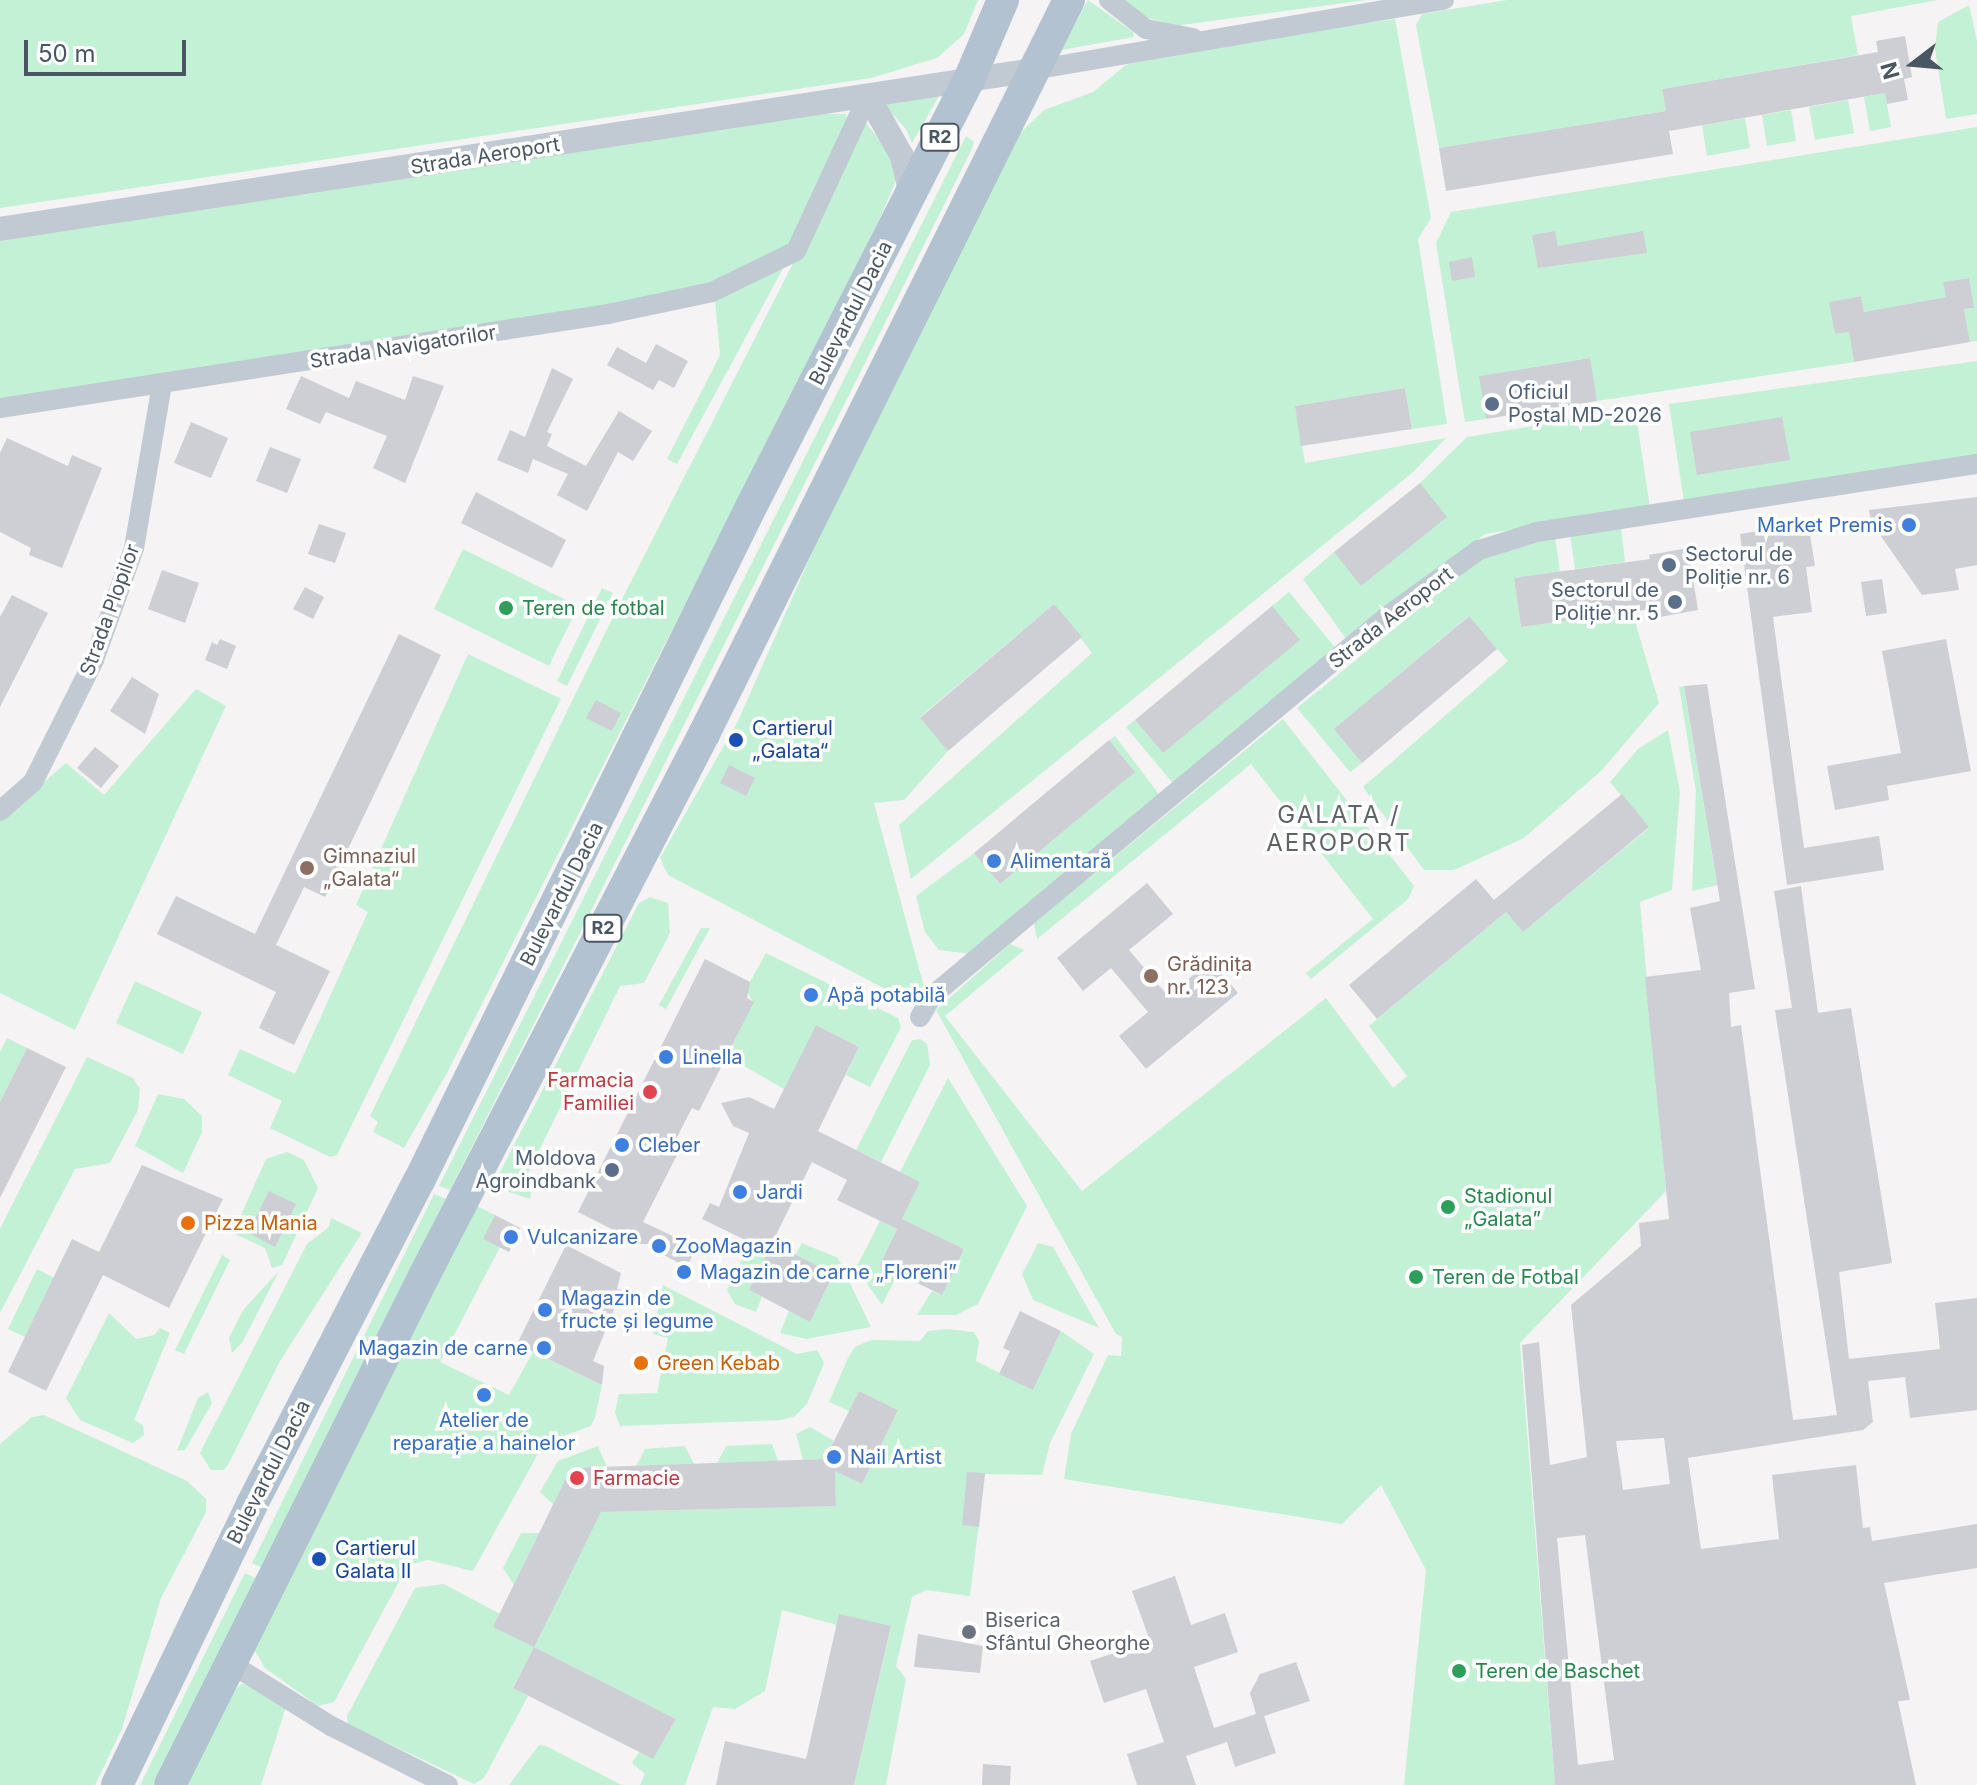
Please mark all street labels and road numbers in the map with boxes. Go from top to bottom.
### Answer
road number: R2 [920,123,960,151]
street label: Strada Aeroport [409,132,561,180]
street label: Bulevardul Dacia [804,237,898,389]
street label: Strada Navigatorilor [308,320,498,374]
street label: Strada Plopilor [75,541,145,679]
street label: Strada Aeroport [1324,562,1458,674]
street label: Bulevardul Dacia [515,818,609,970]
road number: R2 [583,914,623,942]
street label: Bulevardul Dacia [222,1396,316,1548]

